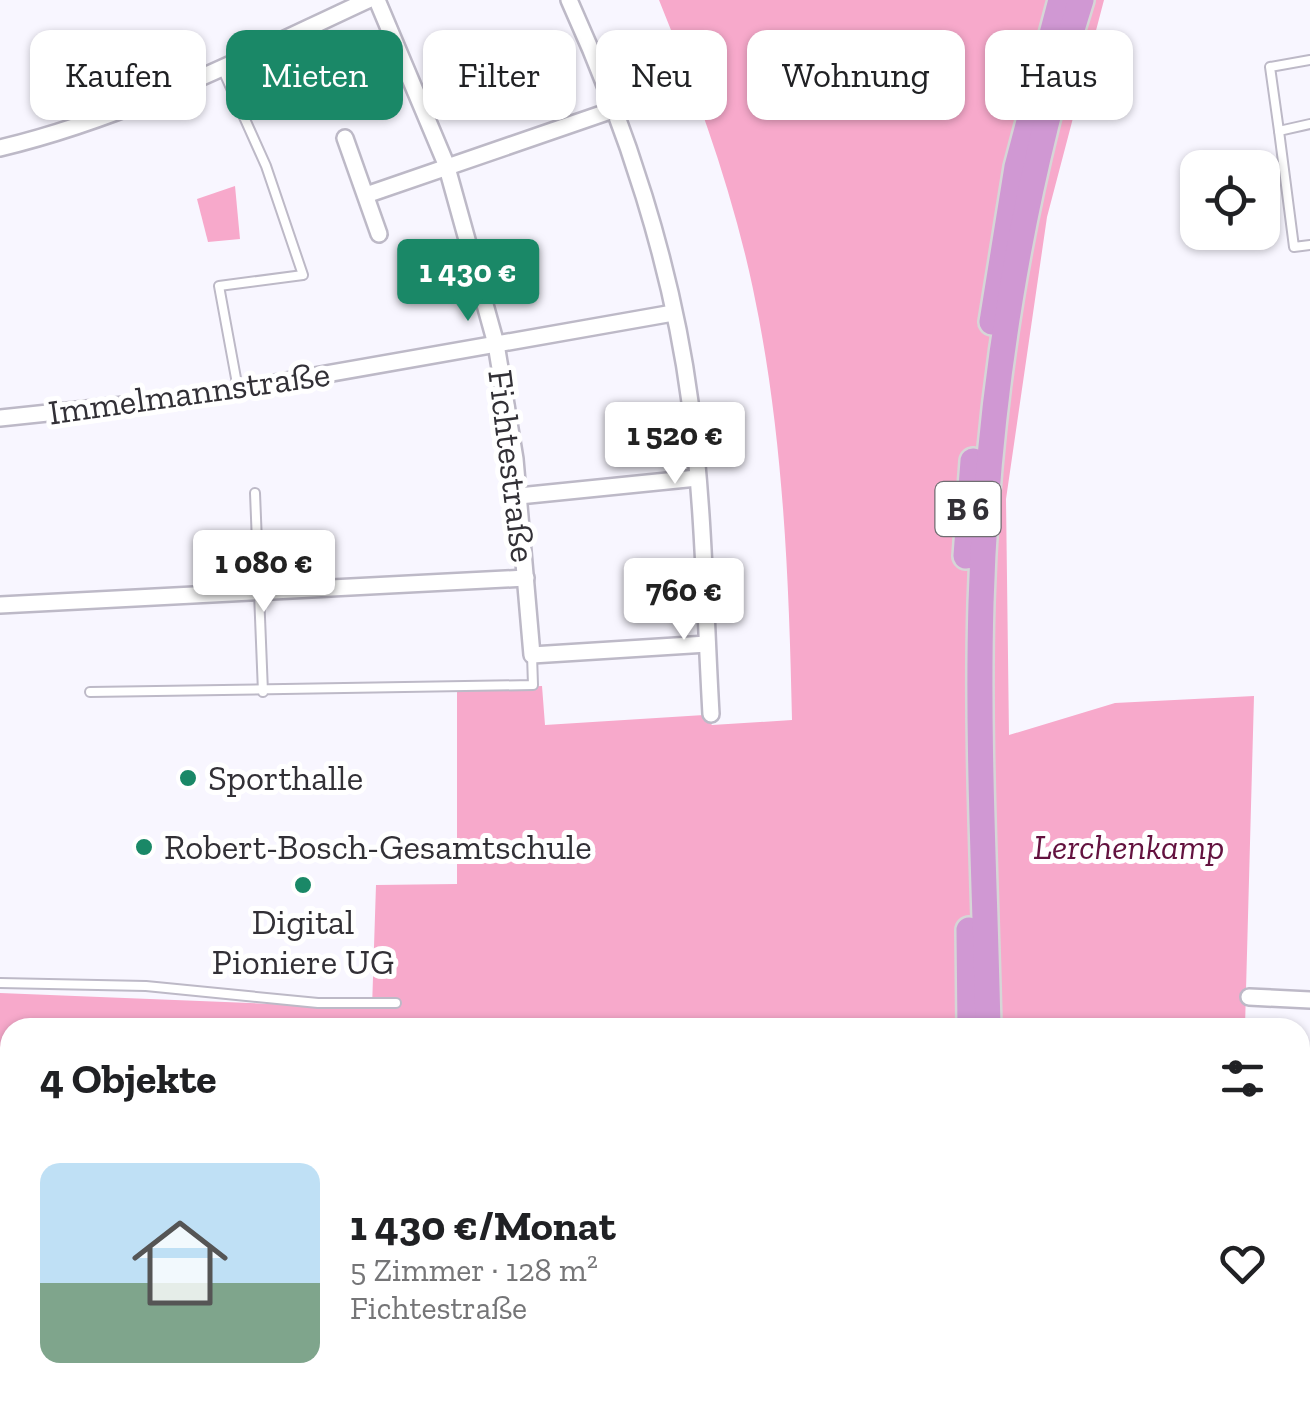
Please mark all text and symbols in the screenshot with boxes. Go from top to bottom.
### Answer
chip: Kaufen [30,30,206,120]
chip: Mieten [226,30,403,120]
chip: Filter [423,30,576,120]
chip: Neu [596,30,727,120]
chip: Wohnung [747,30,965,120]
chip: Haus [985,30,1133,120]
map controls [1180,150,1280,250]
button: locate [1180,150,1280,250]
pin: 1 430 € [376,239,560,324]
text: 1 430 € [419,252,517,290]
street label: Immelmannstraße [46,352,332,434]
street label: Fichtestraße [479,367,545,565]
pin: 1 520 € [583,402,767,487]
text: 1 520 € [627,415,723,453]
road number: B 6 [936,482,1000,536]
pin: 1 080 € [172,530,356,615]
text: 1 080 € [215,543,313,581]
pin: 760 € [614,558,754,643]
text: 760 € [646,571,722,609]
place label: Sporthalle [208,757,363,799]
marker: Sporthalle [177,767,199,789]
place label: Robert-Bosch-Gesamtschule [164,826,592,868]
park label: Lerchenkamp [1034,826,1224,868]
marker: Robert-Bosch-Gesamtschule [133,836,155,858]
marker: Digital Pioniere UG [292,874,314,896]
place label: Digital Pioniere UG [212,901,394,983]
icon: filters [1215,1051,1270,1106]
text: 4 Objekte [40,1053,216,1104]
text: 1 430 €/Monat [350,1200,616,1251]
icon: home [120,1203,240,1323]
icon: heart [1215,1236,1270,1291]
text: 5 Zimmer · 128 m² [350,1251,598,1289]
text: Fichtestraße [350,1289,527,1327]

